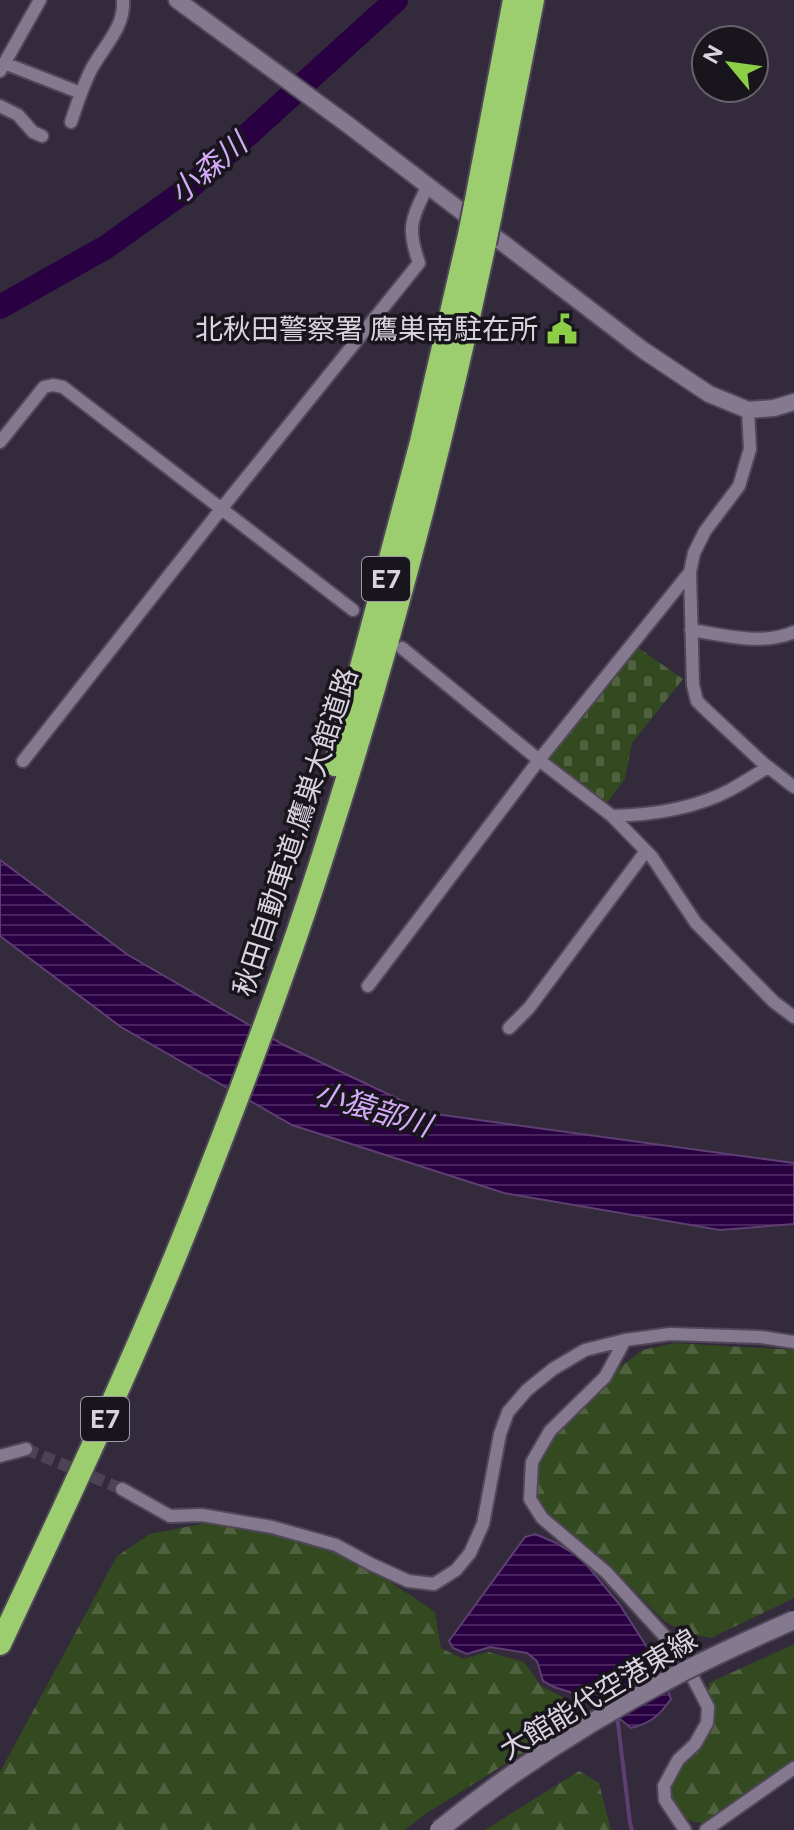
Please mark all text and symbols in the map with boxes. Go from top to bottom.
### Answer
north arrow [690,24,770,104]
text: N [697,41,729,69]
water label: 小森川 [162,123,257,211]
place label: 北秋田警察署 鷹巣南駐在所 [195,312,538,346]
public building icon: 北秋田警察署 鷹巣南駐在所 [545,312,579,346]
road number: E7 [362,557,410,601]
street label: 秋田自動車道;鷹巣大館道路 [226,664,364,1000]
water label: 小猿部川 [310,1074,439,1145]
road number: E7 [81,1397,129,1441]
street label: 大館能代空港東線 [493,1622,703,1766]

